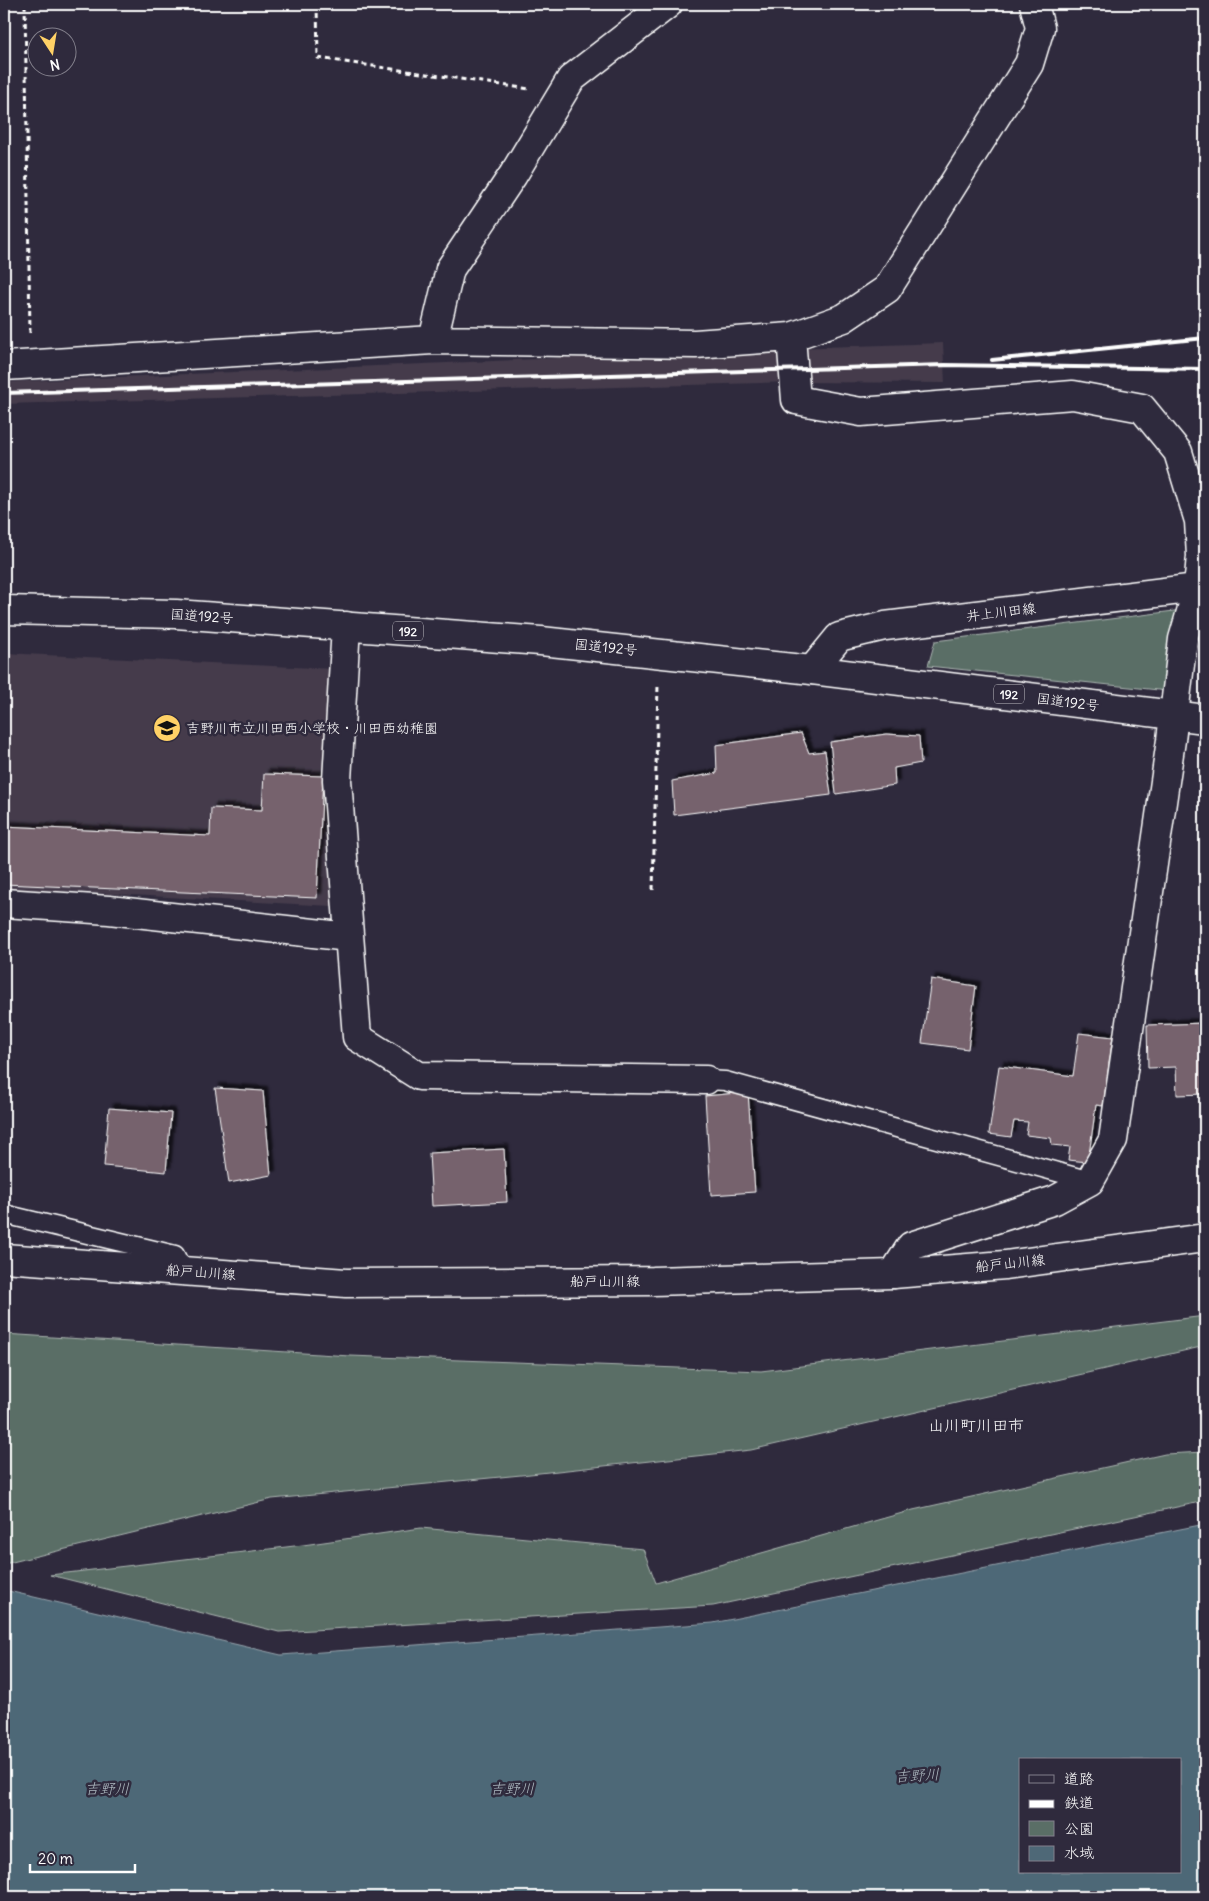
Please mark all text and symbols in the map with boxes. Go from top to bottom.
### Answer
north arrow [28,28,78,78]
text: N [48,55,61,75]
street label: 井上川田線 [965,599,1037,625]
street label: 国道192号 [170,605,234,627]
road number: 192 [393,622,423,640]
street label: 国道192号 [574,635,638,659]
road number: 192 [994,684,1024,704]
street label: 国道192号 [1035,689,1101,715]
school or university icon: 吉野川市立川田西小学校・川田西幼稚園 [152,713,182,743]
place label: 吉野川市立川田西小学校・川田西幼稚園 [186,719,438,737]
street label: 船戸山川線 [974,1250,1046,1276]
street label: 船戸山川線 [165,1261,237,1283]
street label: 船戸山川線 [570,1272,640,1290]
district label: 山川町川田市 [928,1415,1024,1435]
legend [1019,1758,1182,1874]
water label: 吉野川 [894,1764,940,1786]
text: 道路 [1064,1769,1094,1788]
water label: 吉野川 [84,1779,130,1798]
water label: 吉野川 [489,1779,535,1798]
text: 鉄道 [1064,1793,1094,1812]
text: 公園 [1064,1819,1094,1838]
scale bar [30,1841,135,1873]
text: 水域 [1064,1843,1094,1862]
text: 20 m [38,1849,73,1868]

